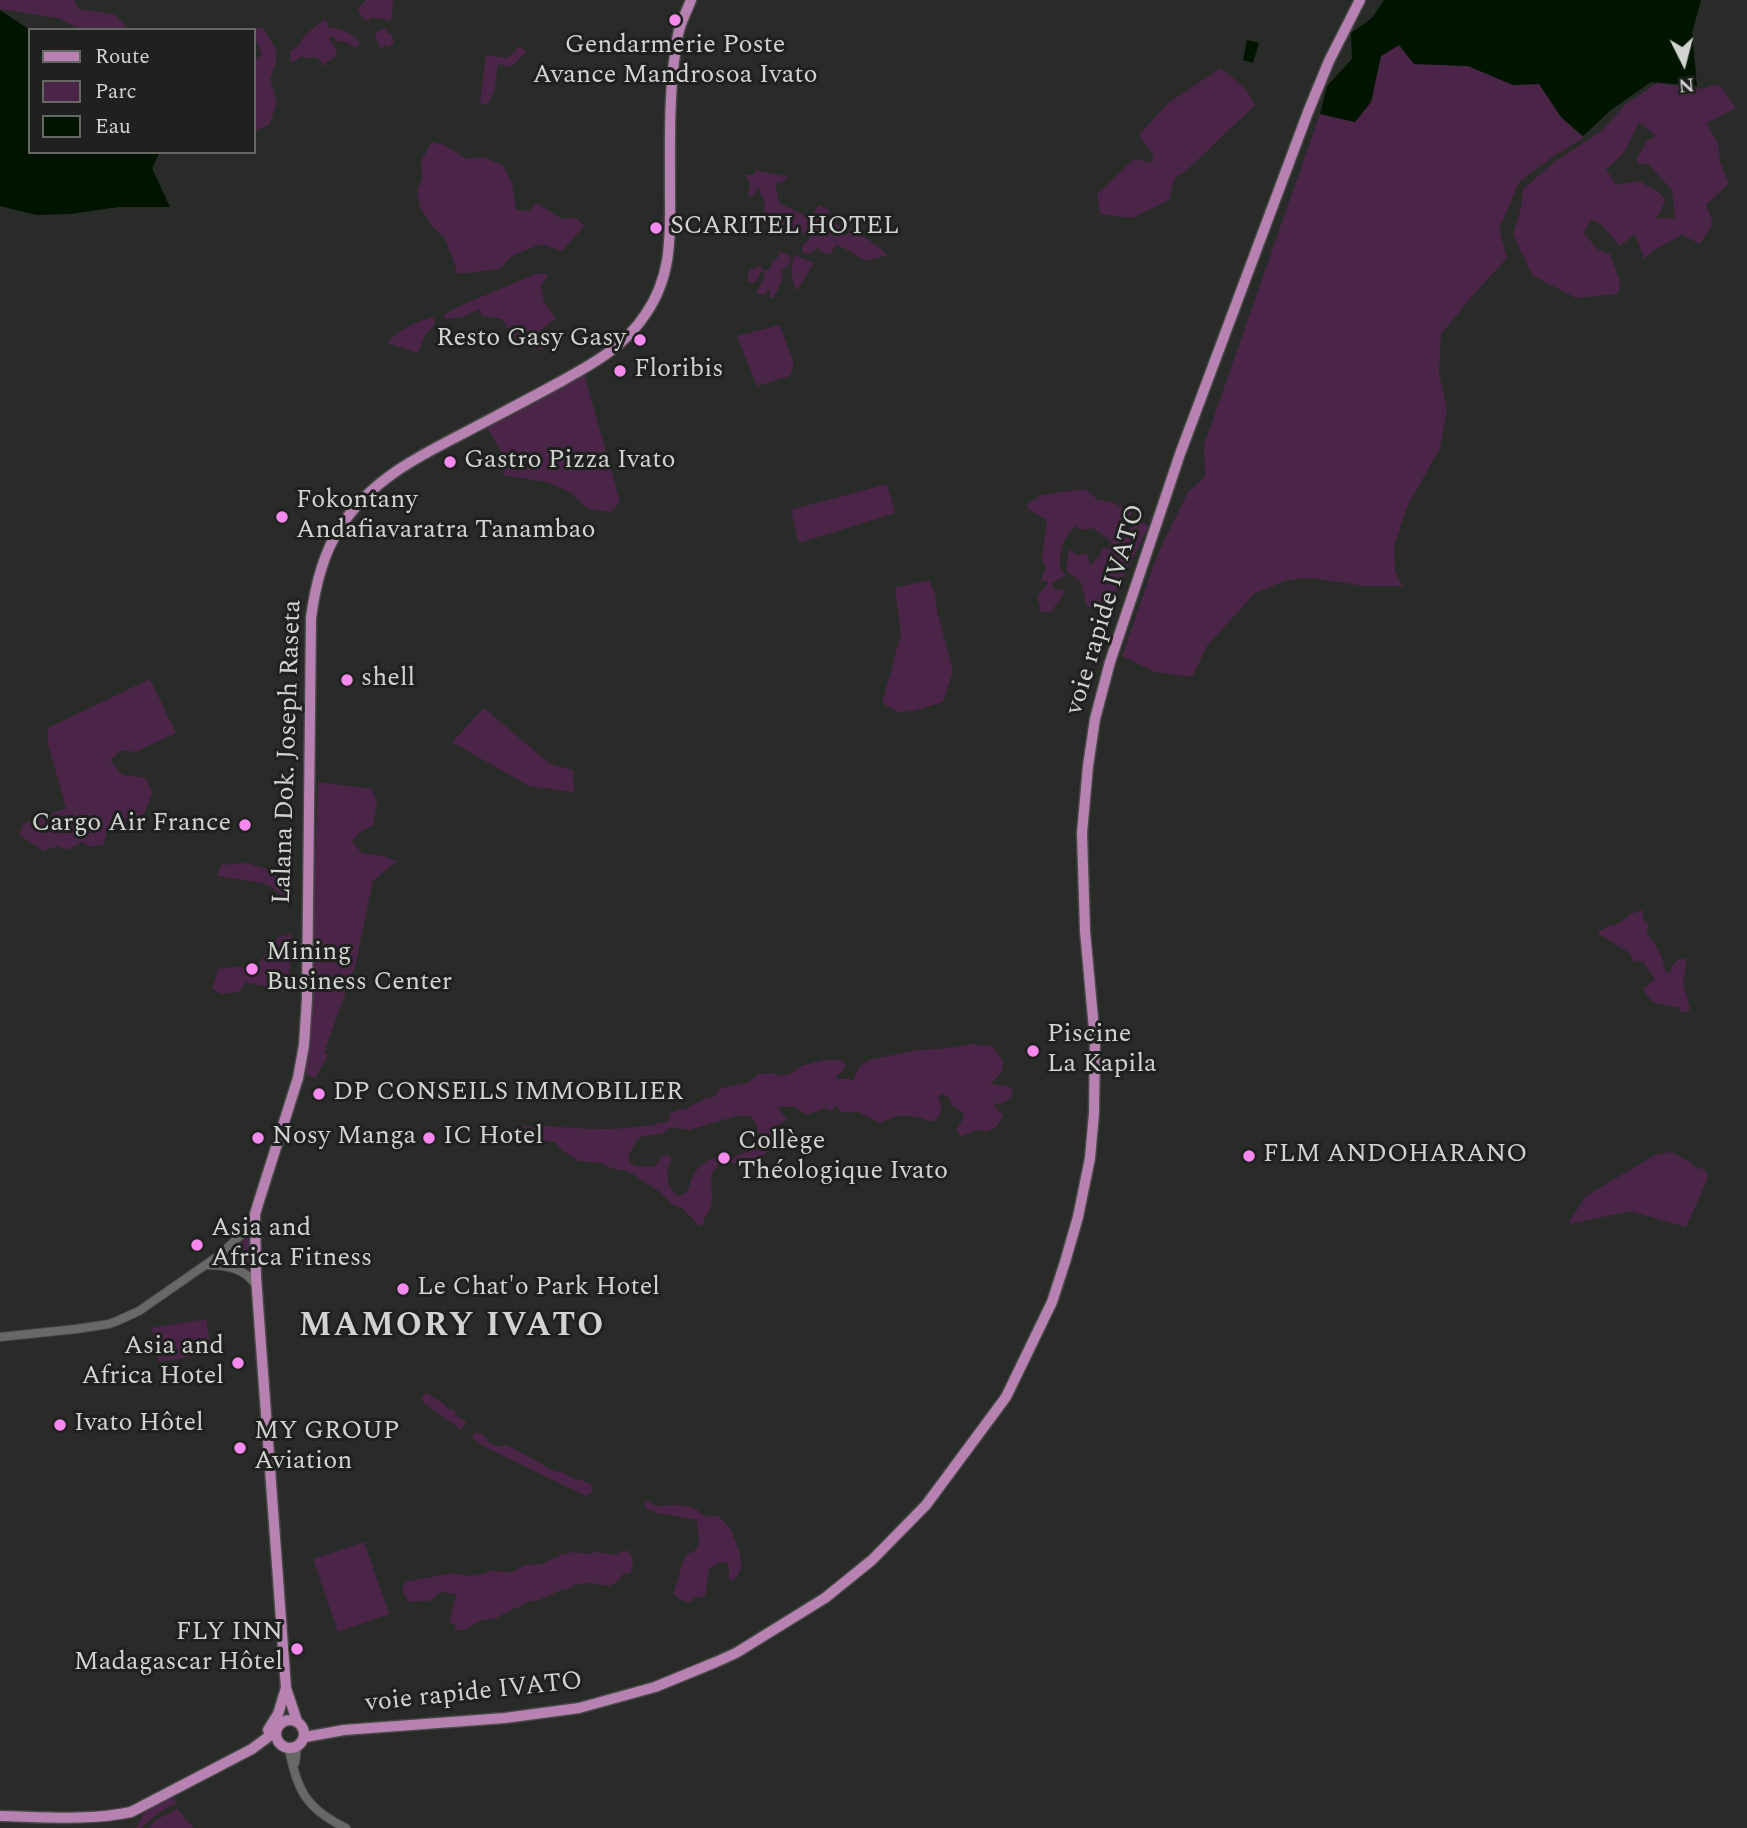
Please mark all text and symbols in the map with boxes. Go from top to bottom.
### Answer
marker: Gendarmerie Poste Avance Mandrosoa Ivato [667,12,683,28]
legend [28,28,256,154]
north arrow [1649,28,1719,98]
place label: Gendarmerie Poste Avance Mandrosoa Ivato [532,31,818,92]
text: Route [95,41,150,73]
text: N [1677,69,1695,100]
text: Parc [95,76,137,108]
text: Eau [95,111,131,143]
place label: SCARITEL HOTEL [670,212,899,244]
marker: SCARITEL HOTEL [648,220,664,236]
place label: Resto Gasy Gasy [436,324,626,356]
marker: Resto Gasy Gasy [632,332,648,348]
place label: Floribis [634,355,724,387]
marker: Floribis [612,363,628,379]
place label: Gastro Pizza Ivato [464,446,676,478]
marker: Gastro Pizza Ivato [442,454,458,470]
place label: Fokontany Andafiavaratra Tanambao [296,486,596,548]
street label: voie rapide IVATO [1060,501,1154,719]
marker: Fokontany Andafiavaratra Tanambao [274,509,290,525]
street label: Lalana Dok. Joseph Raseta [268,599,310,905]
place label: shell [361,664,415,696]
marker: shell [339,672,355,688]
place label: Cargo Air France [32,809,231,841]
marker: Cargo Air France [237,817,253,833]
place label: Mining Business Center [266,938,452,1000]
marker: Mining Business Center [244,961,260,977]
place label: Piscine La Kapila [1047,1020,1157,1082]
marker: Piscine La Kapila [1025,1043,1041,1059]
place label: DP CONSEILS IMMOBILIER [333,1078,683,1110]
marker: DP CONSEILS IMMOBILIER [311,1086,327,1102]
place label: Nosy Manga [272,1122,416,1154]
place label: IC Hotel [443,1122,543,1154]
place label: Collège Théologique Ivato [738,1127,948,1188]
marker: Nosy Manga [250,1130,266,1146]
marker: IC Hotel [421,1130,437,1146]
place label: FLM ANDOHARANO [1263,1140,1527,1172]
marker: FLM ANDOHARANO [1241,1148,1257,1164]
marker: Collège Théologique Ivato [716,1150,732,1166]
place label: Asia and Africa Fitness [211,1214,372,1276]
marker: Asia and Africa Fitness [189,1237,205,1253]
place label: Le Chat'o Park Hotel [417,1273,660,1305]
marker: Le Chat'o Park Hotel [395,1281,411,1297]
district label: MAMORY IVATO [300,1309,604,1349]
place label: Asia and Africa Hotel [81,1332,224,1394]
marker: Asia and Africa Hotel [230,1355,246,1371]
place label: Ivato Hôtel [74,1409,204,1441]
marker: Ivato Hôtel [52,1417,68,1433]
place label: MY GROUP Aviation [254,1417,400,1478]
marker: MY GROUP Aviation [232,1440,248,1456]
place label: FLY INN Madagascar Hôtel [74,1618,283,1680]
marker: FLY INN Madagascar Hôtel [289,1641,305,1657]
street label: voie rapide IVATO [364,1667,584,1721]

